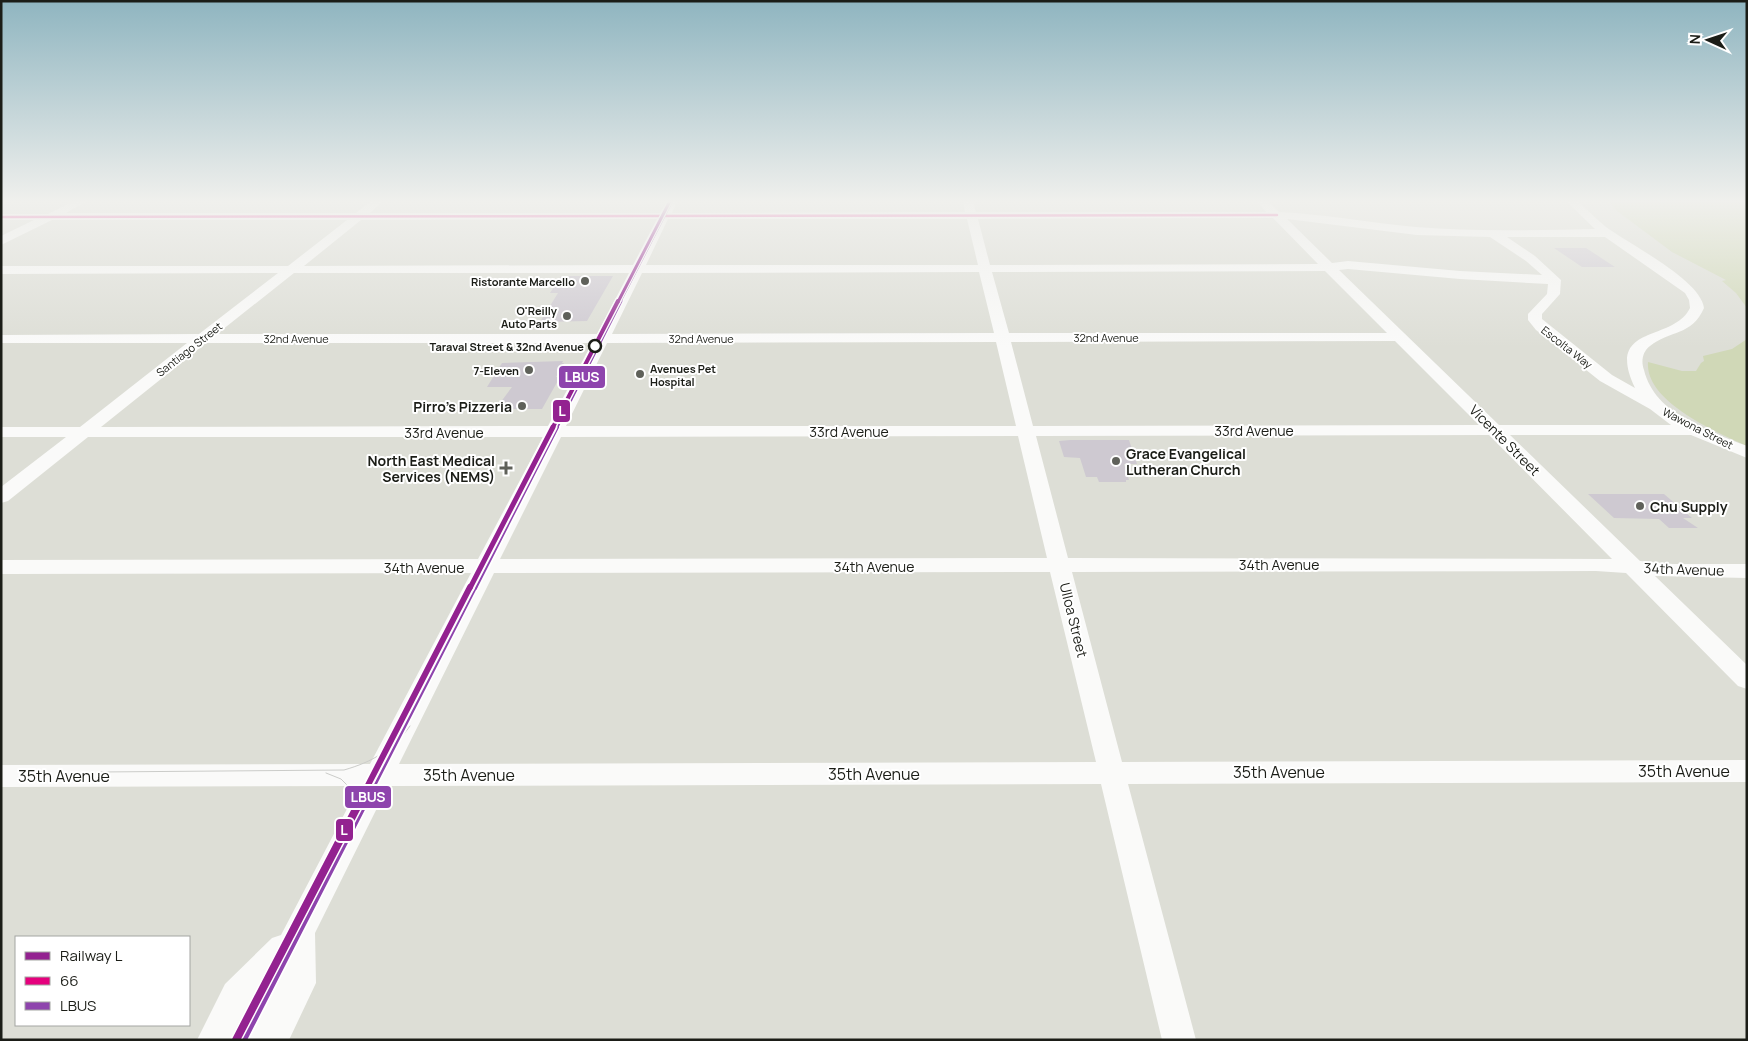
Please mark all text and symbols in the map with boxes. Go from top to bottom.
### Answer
north arrow [1683,15,1733,65]
text: N [1685,34,1704,45]
place label: Ristorante Marcello [471,274,575,289]
marker: Ristorante Marcello [579,275,591,287]
place label: O'Reilly Auto Parts [501,303,558,331]
marker: O'Reilly Auto Parts [561,310,573,322]
street label: Santiago Street [153,318,225,380]
street label: Escolta Way [1538,322,1596,372]
street label: 32nd Avenue [1073,330,1139,345]
street label: 32nd Avenue [263,331,329,346]
street label: 32nd Avenue [668,331,734,346]
place label: Taraval Street & 32nd Avenue [430,339,584,354]
marker: Taraval Street & 32nd Avenue [588,339,602,353]
place label: Avenues Pet Hospital [650,361,716,389]
place label: 7-Eleven [473,363,519,378]
marker: 7-Eleven [523,364,535,376]
line badge: LBUS [558,365,606,389]
text: LBUS [564,367,600,386]
marker: Avenues Pet Hospital [634,368,646,380]
place label: Pirro's Pizzeria [413,397,512,416]
line badge: L [552,399,571,423]
marker: Pirro's Pizzeria [516,400,528,412]
text: L [558,401,566,420]
street label: Vicente Street [1466,401,1545,480]
street label: Wawona Street [1660,404,1736,452]
street label: 33rd Avenue [1214,421,1294,440]
street label: 33rd Avenue [809,422,889,441]
street label: 33rd Avenue [404,423,484,442]
place label: Grace Evangelical Lutheran Church [1126,444,1246,479]
place label: North East Medical Services (NEMS) [368,451,495,486]
marker: Grace Evangelical Lutheran Church [1110,455,1122,467]
marker: North East Medical Services (NEMS) [499,461,513,475]
place label: Chu Supply [1650,497,1728,516]
marker: Chu Supply [1634,500,1646,512]
street label: 34th Avenue [1239,555,1319,574]
street label: 34th Avenue [834,557,914,576]
street label: 34th Avenue [384,558,464,577]
street label: 34th Avenue [1643,558,1725,580]
street label: Ulloa Street [1056,581,1093,660]
street label: 35th Avenue [1638,760,1730,782]
street label: 35th Avenue [1233,761,1325,783]
street label: 35th Avenue [828,763,920,785]
street label: 35th Avenue [423,764,515,786]
street label: 35th Avenue [18,765,110,787]
line badge: LBUS [344,785,392,809]
text: LBUS [350,787,386,806]
line badge: L [335,818,354,842]
text: L [340,820,348,839]
legend [15,936,190,1026]
text: Railway L [60,945,123,966]
text: 66 [60,970,79,991]
text: LBUS [60,995,96,1016]

